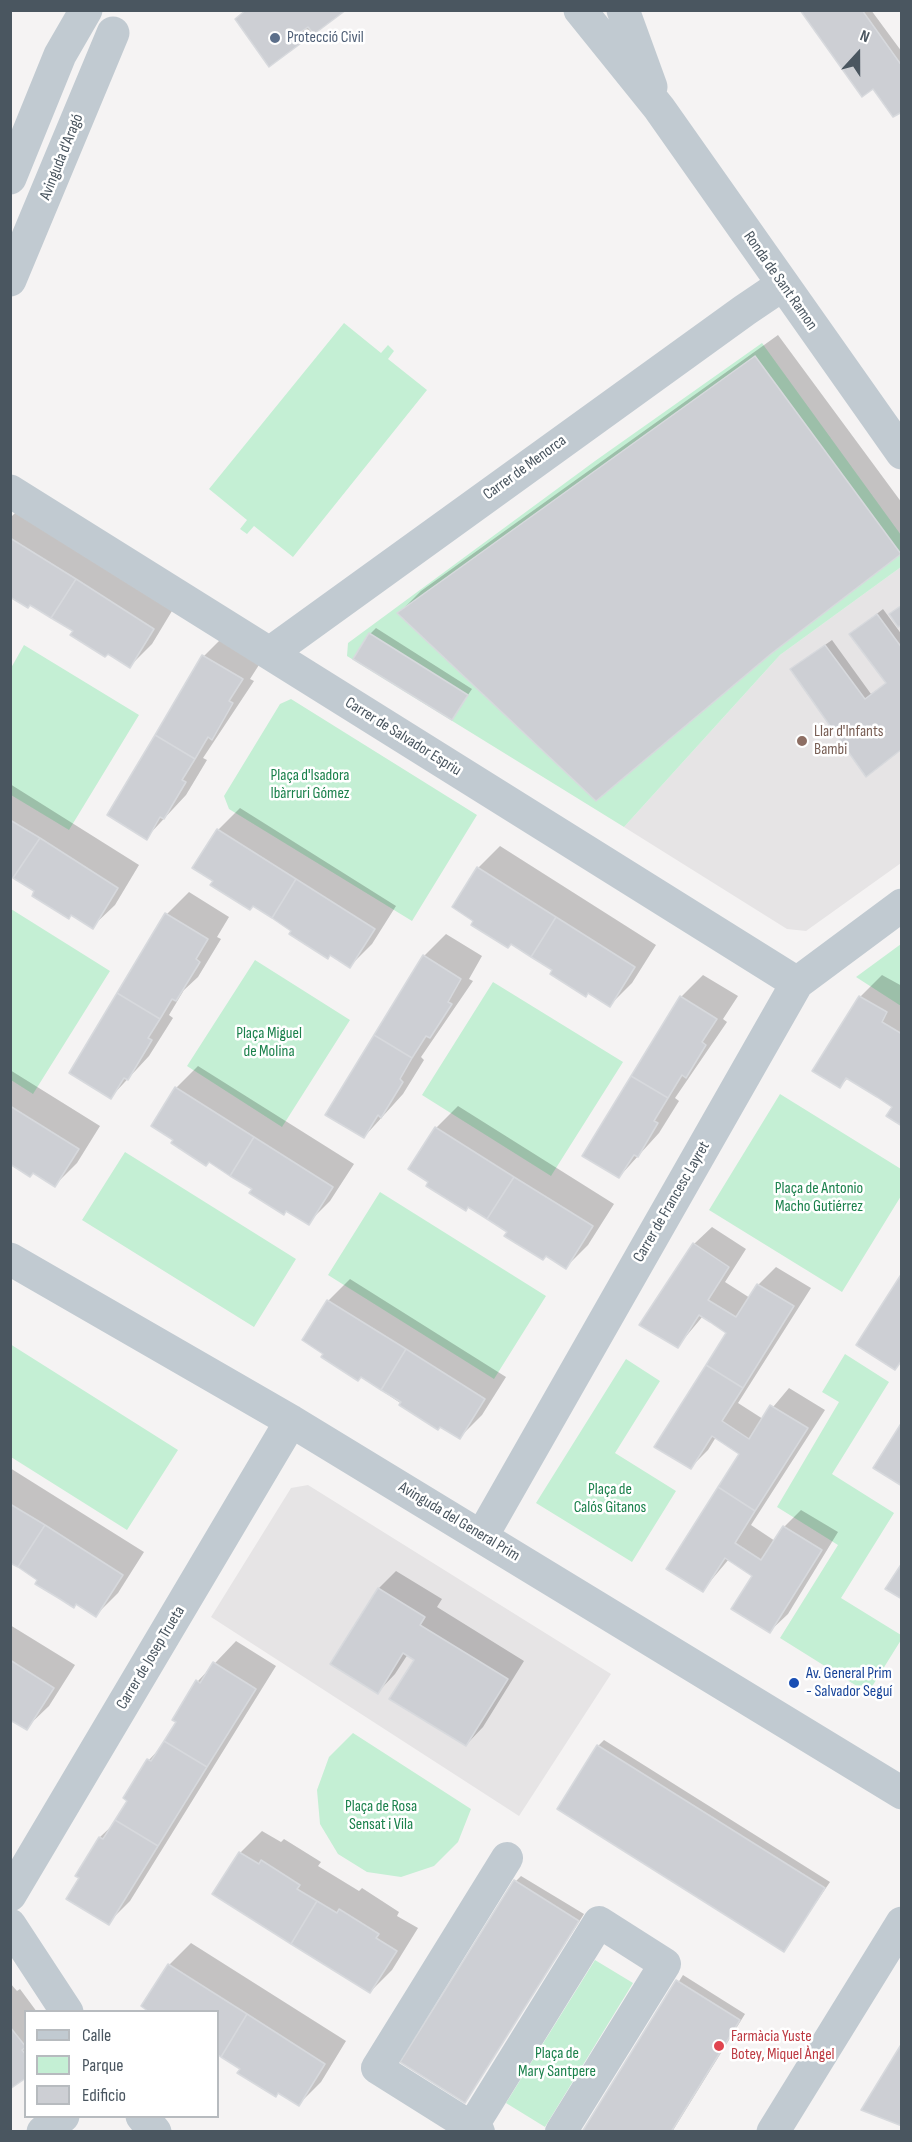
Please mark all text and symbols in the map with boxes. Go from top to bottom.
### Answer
north arrow [828,24,888,84]
text: N [857,26,872,47]
place label: Protecció Civil [287,28,364,48]
marker: Protecció Civil [268,31,282,45]
street label: Avinguda d'Aragó [36,111,88,203]
street label: Ronda de Sant Ramon [739,228,821,334]
street label: Carrer de Menorca [480,431,570,505]
street label: Carrer de Salvador Espriu [341,693,465,781]
place label: Llar d'Infants Bambi [814,722,884,760]
marker: Llar d'Infants Bambi [795,734,809,748]
park label: Plaça d'Isadora Ibàrruri Gómez [270,766,350,804]
park label: Plaça Miguel de Molina [236,1024,302,1062]
street label: Carrer de Francesc Layret [630,1138,714,1266]
park label: Plaça de Antonio Macho Gutiérrez [775,1179,863,1217]
street label: Avinguda del General Prim [395,1478,523,1566]
park label: Plaça de Calós Gitanos [574,1480,646,1518]
street label: Carrer de Josep Trueta [113,1603,189,1713]
place label: Av. General Prim - Salvador Seguí [806,1664,892,1702]
marker: Av. General Prim - Salvador Seguí [787,1676,801,1690]
park label: Plaça de Rosa Sensat i Vila [345,1797,417,1835]
legend [24,2010,219,2118]
text: Calle [82,2025,111,2046]
place label: Farmàcia Yuste Botey, Miquel Àngel [731,2027,835,2065]
marker: Farmàcia Yuste Botey, Miquel Àngel [712,2039,726,2053]
park label: Plaça de Mary Santpere [518,2044,596,2082]
text: Parque [82,2055,123,2076]
text: Edificio [82,2085,126,2106]

